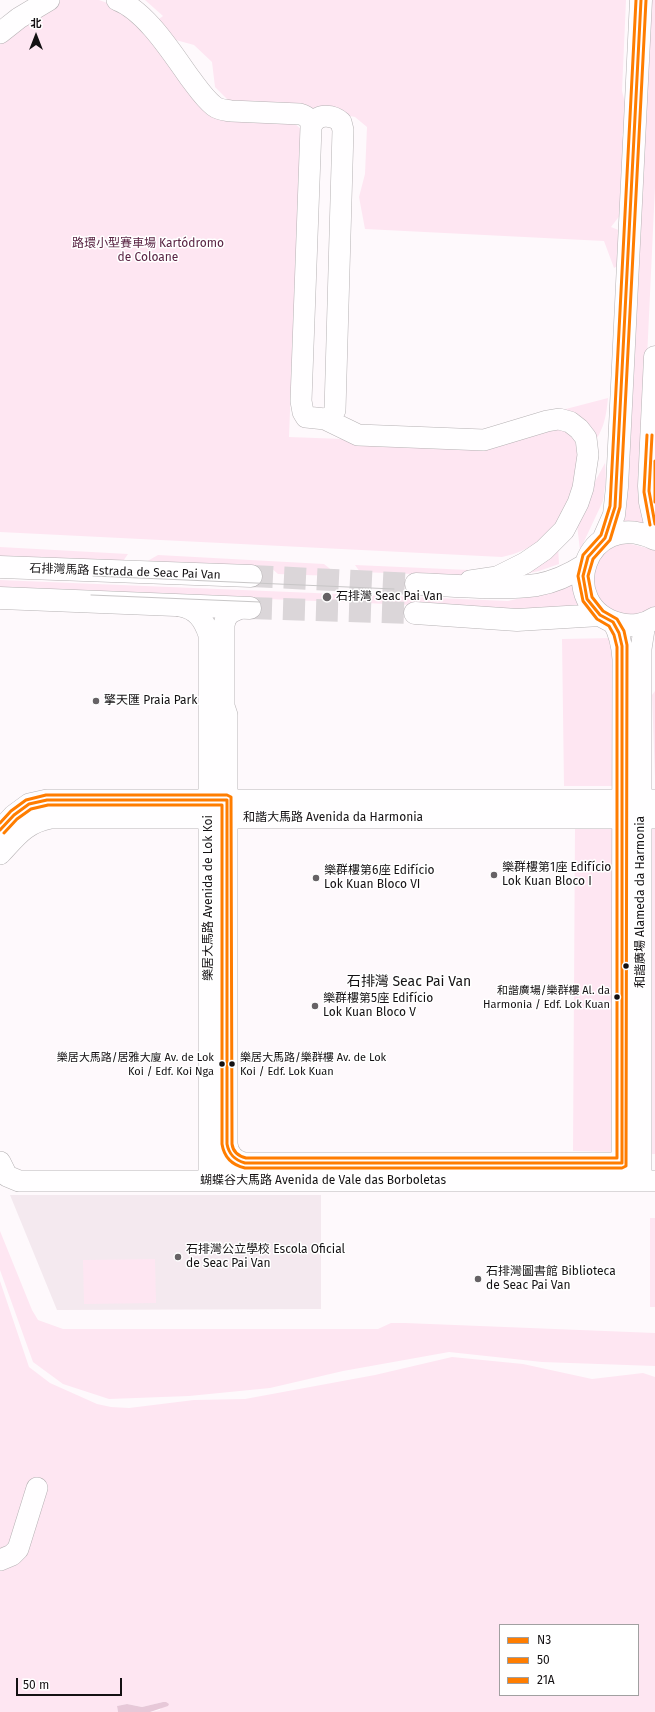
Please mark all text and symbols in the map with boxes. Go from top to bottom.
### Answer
north arrow [16,16,56,56]
text: 北 [31,17,42,30]
park label: 路環小型賽車場 Kartódromo de Coloane [72,237,224,265]
street label: 石排灣馬路 Estrada de Seac Pai Van [29,561,221,583]
place label: 石排灣 Seac Pai Van [336,590,443,604]
marker: 石排灣 Seac Pai Van [321,591,333,603]
place label: 擎天匯 Praia Park [104,694,197,708]
marker: 擎天匯 Praia Park [91,696,101,706]
street label: 和諧大馬路 Avenida da Harmonia [243,811,423,825]
street label: 樂居大馬路 Avenida de Lok Koi [202,815,216,981]
street label: 和諧廣場 Alameda da Harmonia [634,816,648,988]
place label: 樂群樓第1座 Edifício Lok Kuan Bloco I [502,861,611,889]
place label: 樂群樓第6座 Edifício Lok Kuan Bloco VI [324,864,435,892]
marker: 樂群樓第1座 Edifício Lok Kuan Bloco I [489,870,499,880]
marker: 樂群樓第6座 Edifício Lok Kuan Bloco VI [311,873,321,883]
unlabelled marker [621,961,631,971]
district label: 石排灣 Seac Pai Van [347,974,471,990]
place label: 和諧廣場/樂群樓 Al. da Harmonia / Edf. Lok Kuan [483,984,610,1010]
place label: 樂群樓第5座 Edifício Lok Kuan Bloco V [323,992,433,1020]
marker: 和諧廣場/樂群樓 Al. da Harmonia / Edf. Lok Kuan [612,992,622,1002]
marker: 樂群樓第5座 Edifício Lok Kuan Bloco V [310,1001,320,1011]
place label: 樂居大馬路/居雅大廈 Av. de Lok Koi / Edf. Koi Nga [57,1051,214,1077]
place label: 樂居大馬路/樂群樓 Av. de Lok Koi / Edf. Lok Kuan [240,1051,386,1077]
marker: 樂居大馬路/居雅大廈 Av. de Lok Koi / Edf. Koi Nga [217,1059,227,1069]
marker: 樂居大馬路/樂群樓 Av. de Lok Koi / Edf. Lok Kuan [227,1059,237,1069]
street label: 蝴蝶谷大馬路 Avenida de Vale das Borboletas [200,1174,446,1188]
place label: 石排灣公立學校 Escola Oficial de Seac Pai Van [186,1243,345,1271]
marker: 石排灣公立學校 Escola Oficial de Seac Pai Van [173,1252,183,1262]
place label: 石排灣圖書館 Biblioteca de Seac Pai Van [486,1265,616,1293]
marker: 石排灣圖書館 Biblioteca de Seac Pai Van [473,1274,483,1284]
legend [499,1624,639,1696]
text: N3 [537,1633,551,1647]
text: 50 [537,1653,550,1667]
scale bar [18,1670,124,1696]
text: 21A [537,1673,555,1687]
text: 50 m [23,1678,49,1692]

